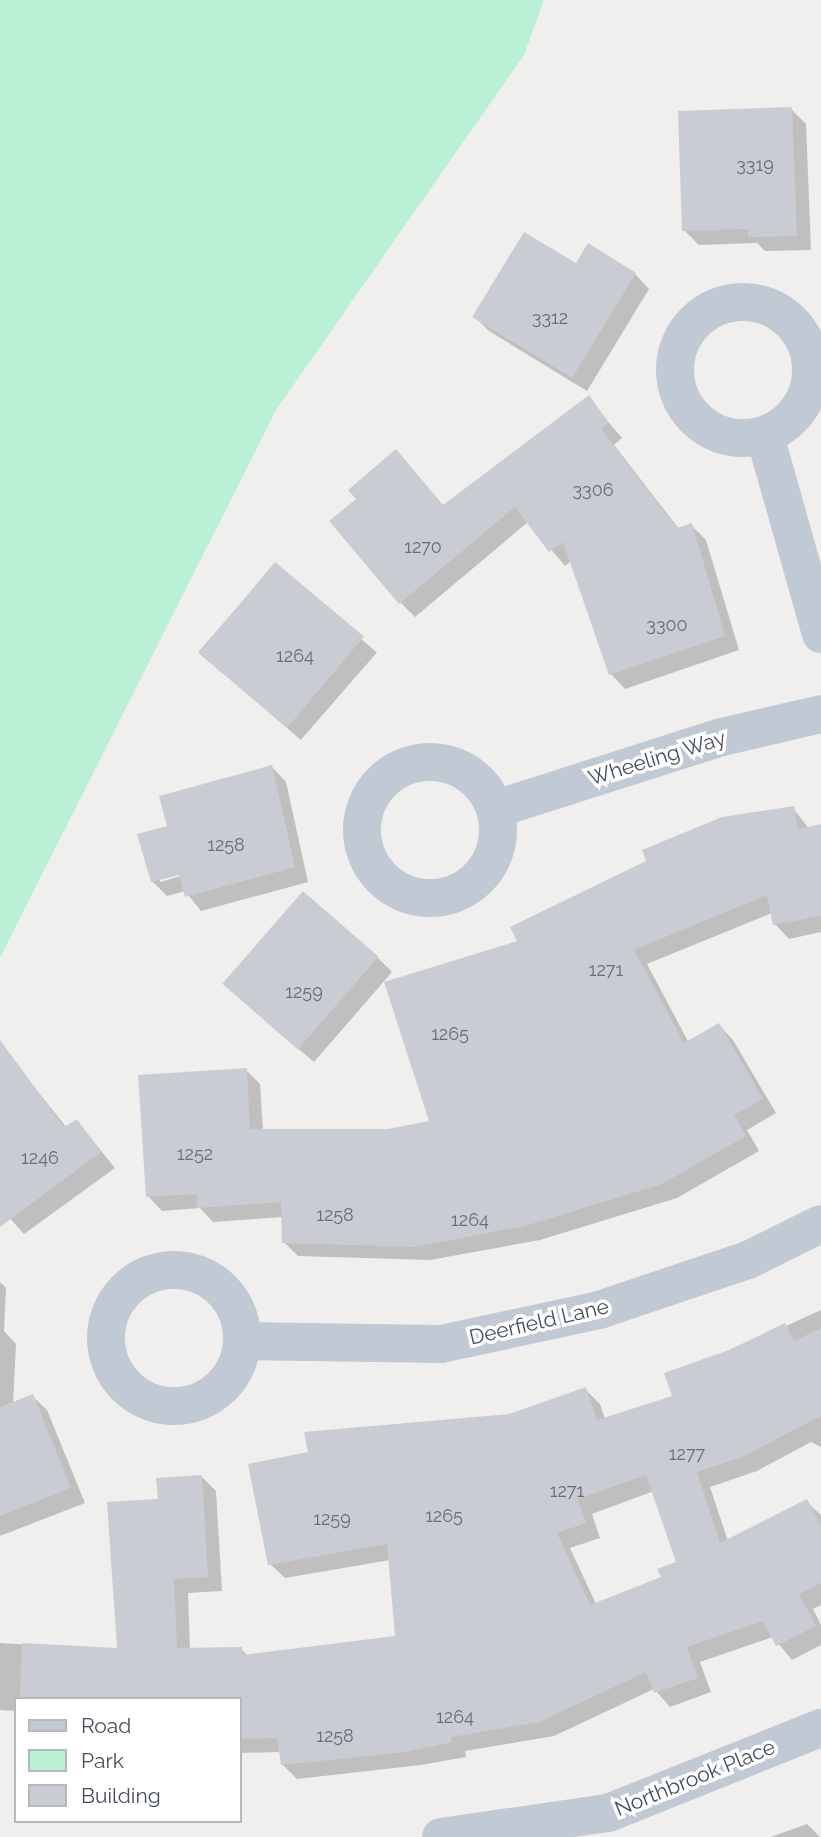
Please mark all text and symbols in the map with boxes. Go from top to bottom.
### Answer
house number: 3319 [736,154,774,176]
house number: 3312 [532,307,568,329]
house number: 3306 [572,479,614,501]
house number: 1270 [404,536,442,558]
house number: 3300 [646,614,688,636]
house number: 1264 [276,645,314,667]
street label: Wheeling Way [585,725,729,791]
house number: 1258 [207,834,245,856]
house number: 1271 [589,959,623,981]
house number: 1259 [285,981,323,1003]
house number: 1265 [431,1023,469,1045]
house number: 1252 [177,1143,213,1165]
house number: 1246 [21,1147,59,1169]
house number: 1258 [316,1204,354,1226]
house number: 1264 [451,1209,489,1231]
street label: Deerfield Lane [467,1294,611,1350]
house number: 1277 [669,1443,705,1465]
house number: 1271 [550,1480,584,1502]
house number: 1265 [425,1505,463,1527]
house number: 1259 [313,1508,351,1530]
legend [14,1697,242,1823]
house number: 1264 [436,1706,474,1728]
text: Road [81,1713,131,1738]
house number: 1258 [316,1725,354,1747]
street label: Northbrook Place [611,1734,779,1822]
text: Park [81,1748,124,1773]
text: Building [81,1783,161,1808]

